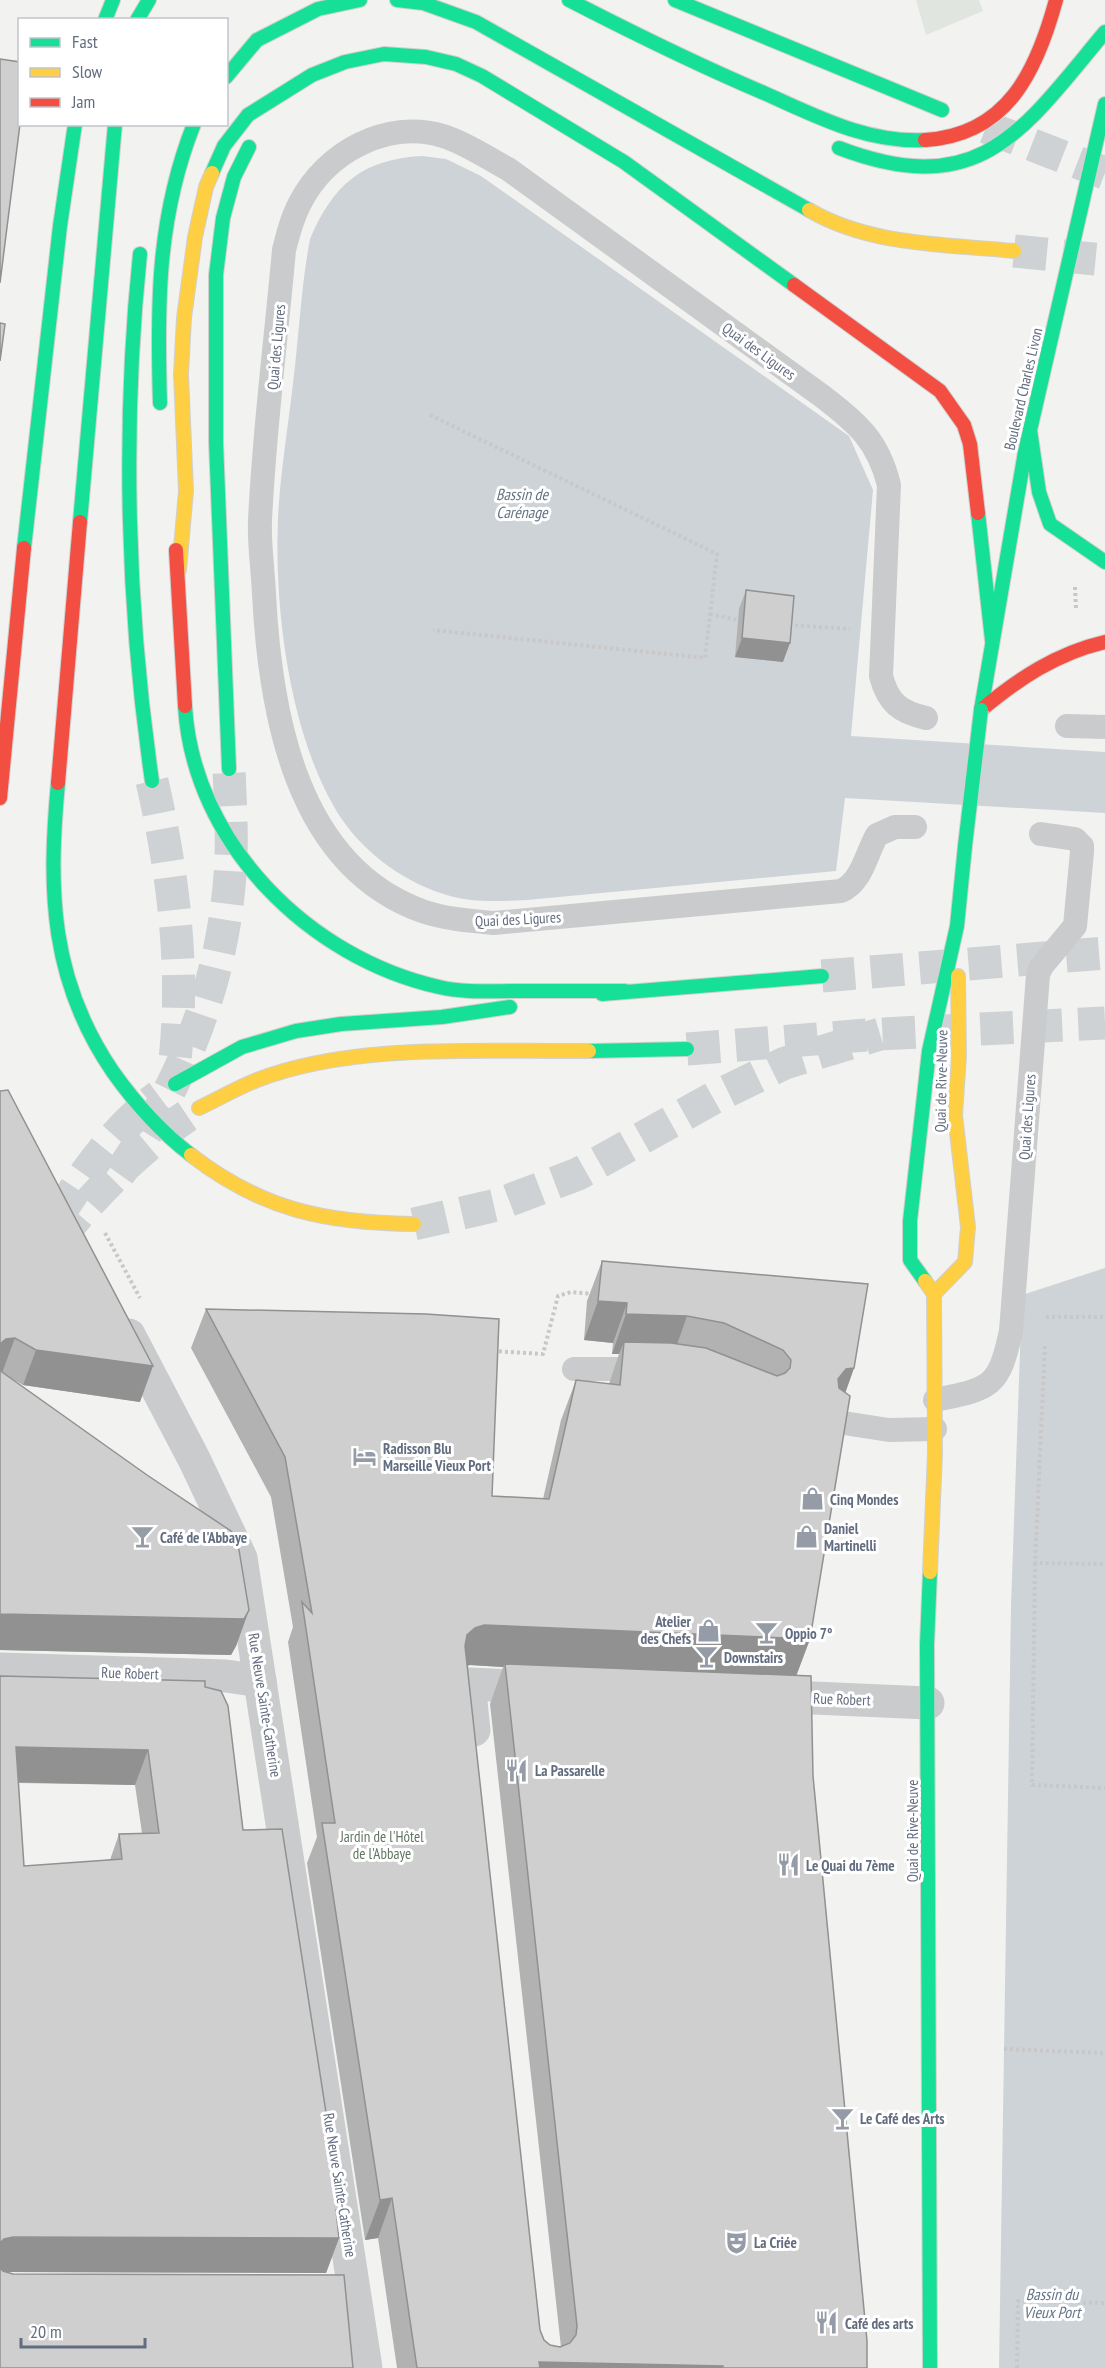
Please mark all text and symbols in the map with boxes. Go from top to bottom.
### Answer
legend [18,18,228,126]
text: Fast [72,30,98,53]
text: Slow [72,60,103,83]
text: Jam [71,90,95,113]
street label: Quai des Ligures [263,303,289,391]
street label: Quai des Ligures [719,318,799,384]
street label: Boulevard Charles Livon [1000,326,1046,452]
water label: Bassin de Carénage [496,484,549,522]
street label: Quai des Ligures [475,907,561,931]
street label: Quai de Rive-Neuve [931,1029,951,1133]
street label: Quai des Ligures [1015,1073,1039,1161]
place label: Radisson Blu Marseille Vieux Port [383,1439,491,1475]
hotel icon: Radisson Blu Marseille Vieux Port [352,1444,378,1470]
shop icon: Cinq Mondes [799,1486,825,1512]
place label: Cinq Mondes [830,1490,898,1509]
place label: Daniel Martinelli [824,1519,877,1555]
bar icon: Café de l'Abbaye [129,1524,155,1550]
shop icon: Daniel Martinelli [793,1524,819,1550]
place label: Café de l'Abbaye [160,1528,247,1547]
place label: Atelier des Chefs [640,1612,692,1648]
shop icon: Atelier des Chefs [696,1617,722,1643]
bar icon: Oppio 7° [754,1620,780,1646]
place label: Oppio 7° [785,1624,832,1643]
street label: Rue Neuve Sainte-Catherine [244,1632,286,1778]
bar icon: Downstairs [693,1644,719,1670]
place label: Downstairs [724,1648,783,1667]
street label: Rue Robert [101,1663,159,1683]
street label: Rue Robert [813,1689,871,1709]
restaurant icon: La Passarelle [504,1757,530,1783]
place label: La Passarelle [535,1761,605,1780]
street label: Quai de Rive-Neuve [903,1780,922,1882]
park label: Jardin de l'Hôtel de l'Abbaye [339,1827,424,1863]
restaurant icon: Le Quai du 7ème [775,1852,801,1878]
place label: Le Quai du 7ème [806,1856,895,1875]
bar icon: Le Café des Arts [829,2105,855,2131]
place label: Le Café des Arts [860,2109,945,2128]
street label: Rue Neuve Sainte-Catherine [319,2112,361,2258]
theatre icon: La Criée [723,2229,749,2255]
place label: La Criée [754,2233,797,2252]
water label: Bassin du Vieux Port [1024,2284,1082,2322]
restaurant icon: Café des arts [814,2310,840,2336]
scale bar [21,2311,146,2349]
place label: Café des arts [845,2314,913,2333]
text: 20 m [30,2320,62,2343]

